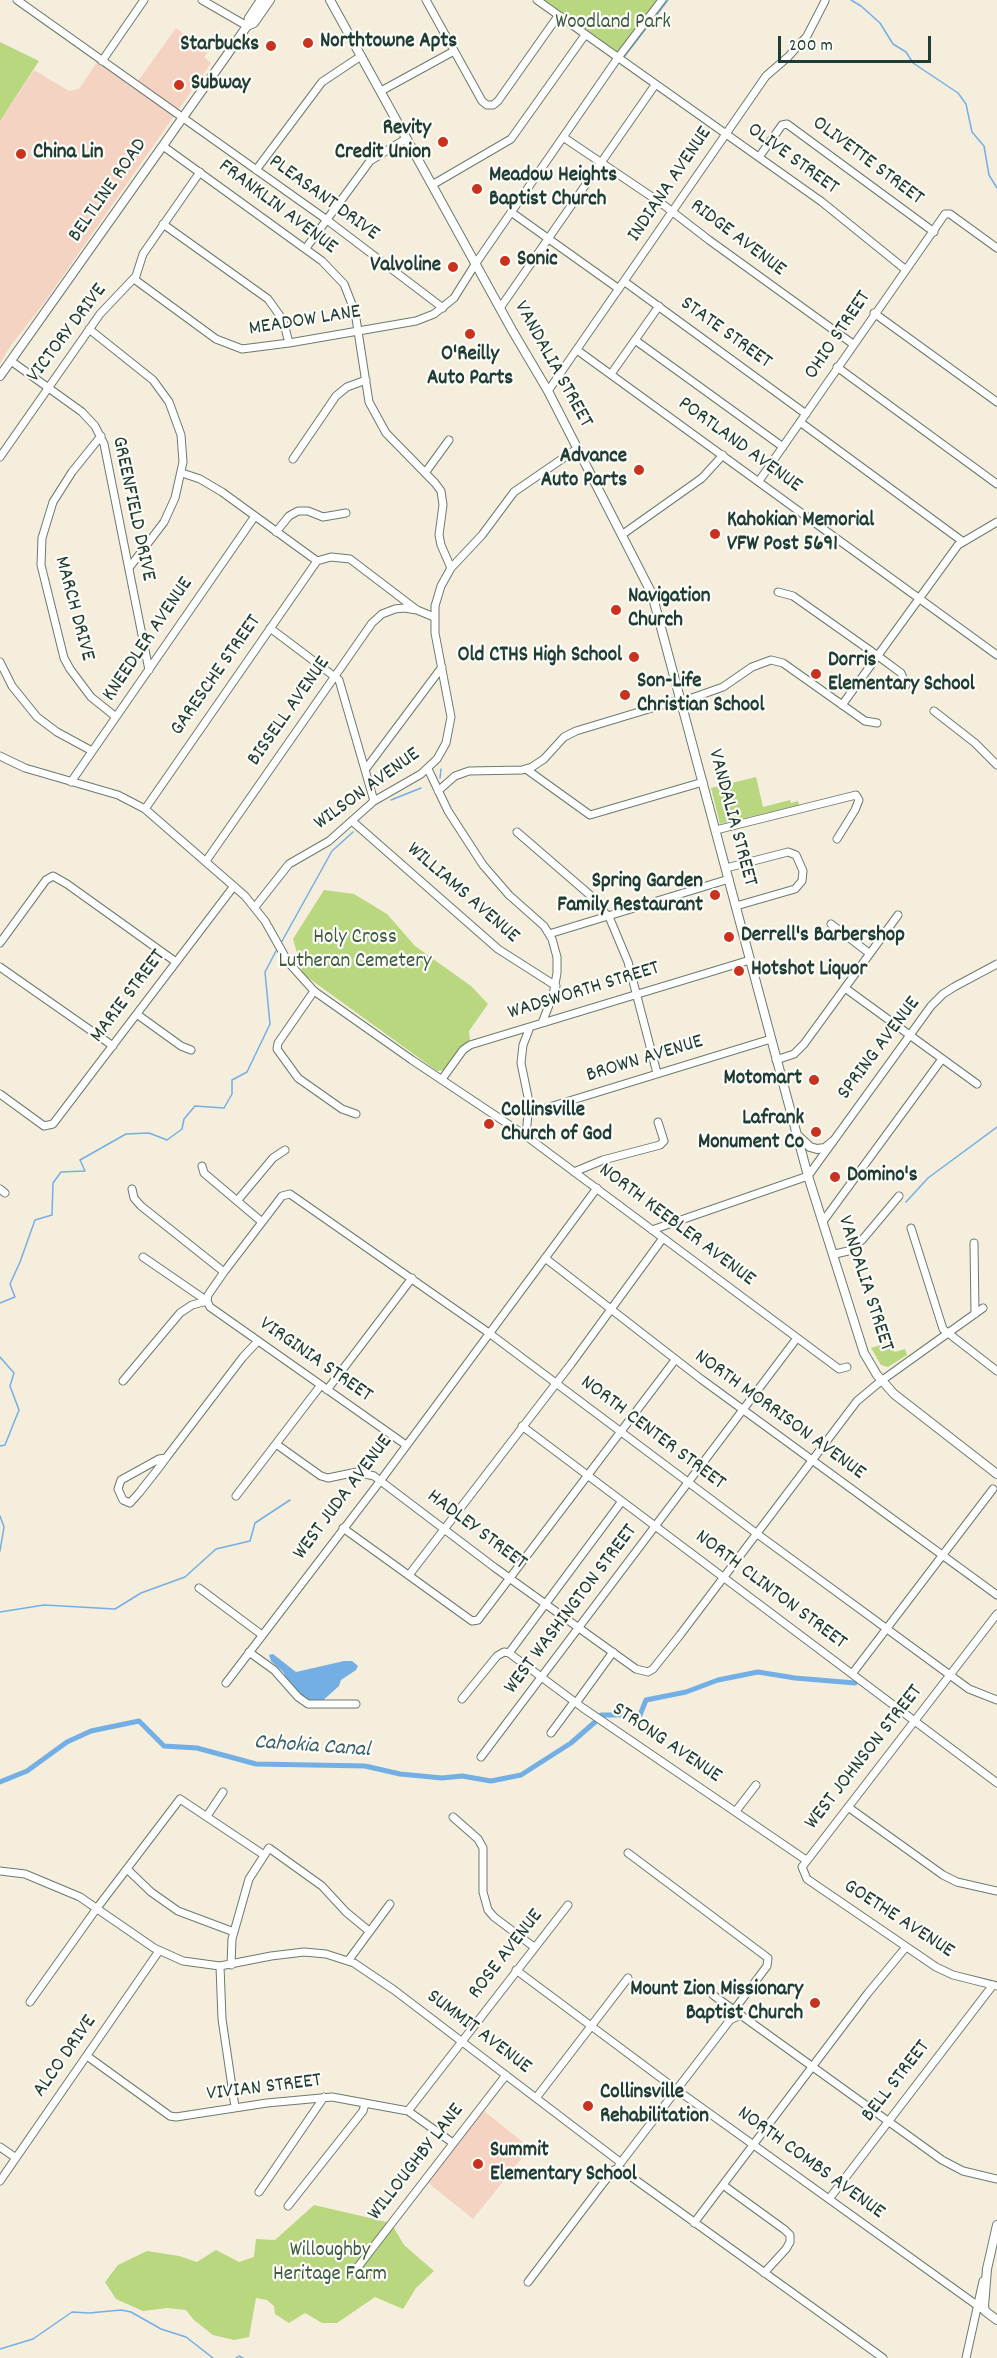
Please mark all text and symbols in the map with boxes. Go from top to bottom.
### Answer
park label: Woodland Park [555,11,671,37]
scale bar [781,24,934,62]
place label: Northtowne Apts [320,30,457,56]
place label: Starbucks [180,33,259,59]
text: 200 m [789,34,833,59]
marker: Northtowne Apts [301,36,315,50]
marker: Starbucks [264,39,278,53]
place label: Subway [191,72,250,98]
marker: Subway [172,78,186,92]
street label: OLIVETTE STREET [806,112,928,212]
place label: Revity Credit Union [335,117,431,167]
street label: OLIVE STREET [741,118,843,202]
street label: INDIANA AVENUE [623,123,719,247]
street label: BELTLINE ROAD [64,134,154,248]
marker: Revity Credit Union [436,135,450,149]
place label: China Lin [33,141,103,167]
marker: China Lin [14,147,28,161]
street label: PLEASANT DRIVE [263,150,383,248]
street label: FRANKLIN AVENUE [212,155,342,261]
place label: Meadow Heights Baptist Church [489,164,617,214]
marker: Meadow Heights Baptist Church [470,182,484,196]
street label: RIDGE AVENUE [684,195,790,283]
place label: Sonic [517,248,558,274]
place label: Valvoline [370,254,441,280]
marker: Sonic [498,254,512,268]
marker: Valvoline [446,260,460,274]
street label: VICTORY DRIVE [23,280,113,388]
street label: OHIO STREET [800,287,878,385]
street label: STATE STREET [674,292,776,376]
street label: VANDALIA STREET [507,297,597,433]
street label: MEADOW LANE [247,301,363,343]
marker: O'Reilly Auto Parts [463,327,477,341]
place label: O'Reilly Auto Parts [427,343,513,393]
street label: PORTLAND AVENUE [672,392,806,500]
street label: GREENFIELD DRIVE [104,434,160,584]
place label: Advance Auto Parts [541,445,627,495]
marker: Advance Auto Parts [632,463,646,477]
place label: Kahokian Memorial VFW Post 5691 [727,509,874,559]
marker: Kahokian Memorial VFW Post 5691 [708,527,722,541]
street label: MARCH DRIVE [47,554,99,664]
street label: KNEEDLER AVENUE [98,573,200,707]
place label: Navigation Church [628,585,711,635]
marker: Navigation Church [609,603,623,617]
street label: GARESCHE STREET [166,611,268,741]
place label: Old CTHS High School [457,644,622,670]
place label: Dorris Elementary School [828,649,975,699]
marker: Old CTHS High School [627,650,641,664]
street label: BISSELL AVENUE [243,652,337,772]
marker: Dorris Elementary School [809,667,823,681]
place label: Son-Life Christian School [637,670,764,720]
marker: Son-Life Christian School [618,688,632,702]
street label: WILSON AVENUE [310,743,426,837]
street label: VANDALIA STREET [701,747,761,889]
street label: WILLIAMS AVENUE [400,838,524,950]
place label: Spring Garden Family Restaurant [557,870,703,920]
marker: Spring Garden Family Restaurant [708,888,722,902]
place label: Derrell's Barbershop [741,924,905,950]
park label: Holy Cross Lutheran Cemetery [279,926,431,976]
marker: Derrell's Barbershop [722,930,736,944]
street label: MARIE STREET [86,945,172,1049]
street label: WADSWORTH STREET [505,957,663,1027]
place label: Hotshot Liquor [751,958,867,984]
marker: Hotshot Liquor [732,964,746,978]
street label: SPRING AVENUE [833,993,927,1105]
street label: BROWN AVENUE [584,1030,706,1090]
place label: Motomart [723,1067,802,1093]
marker: Motomart [807,1073,821,1087]
place label: Collinsville Church of God [501,1099,612,1149]
place label: Lafrank Monument Co [698,1107,804,1157]
marker: Collinsville Church of God [482,1117,496,1131]
marker: Lafrank Monument Co [809,1125,823,1139]
street label: NORTH KEEBLER AVENUE [593,1159,759,1293]
place label: Domino's [847,1164,917,1190]
marker: Domino's [828,1170,842,1184]
street label: VANDALIA STREET [830,1213,898,1355]
street label: VIRGINIA STREET [254,1313,376,1409]
street label: NORTH MORRISON AVENUE [688,1345,870,1487]
street label: NORTH CENTER STREET [574,1371,730,1497]
street label: WEST JUDA AVENUE [289,1430,399,1566]
street label: HADLEY STREET [421,1485,531,1577]
street label: WEST WASHINGTON STREET [500,1520,644,1700]
street label: NORTH CLINTON STREET [689,1526,851,1656]
street label: WEST JOHNSON STREET [801,1681,929,1835]
street label: STRONG AVENUE [606,1698,726,1790]
water label: Cahokia Canal [253,1731,371,1765]
street label: GOETHE AVENUE [838,1875,958,1965]
street label: ROSE AVENUE [464,1905,550,2005]
place label: Mount Zion Missionary Baptist Church [630,1978,803,2028]
street label: SUMMIT AVENUE [421,1985,535,2081]
marker: Mount Zion Missionary Baptist Church [808,1996,822,2010]
street label: ALCO DRIVE [29,2011,103,2103]
street label: BELL STREET [857,2036,937,2128]
street label: VIVIAN STREET [205,2069,323,2109]
place label: Collinsville Rehabilitation [600,2081,709,2131]
street label: WILLOUGHBY LANE [363,2099,471,2227]
marker: Collinsville Rehabilitation [581,2099,595,2113]
street label: NORTH COMBS AVENUE [731,2102,889,2226]
place label: Summit Elementary School [490,2139,637,2189]
marker: Summit Elementary School [471,2157,485,2171]
park label: Willoughby Heritage Farm [273,2239,387,2289]

